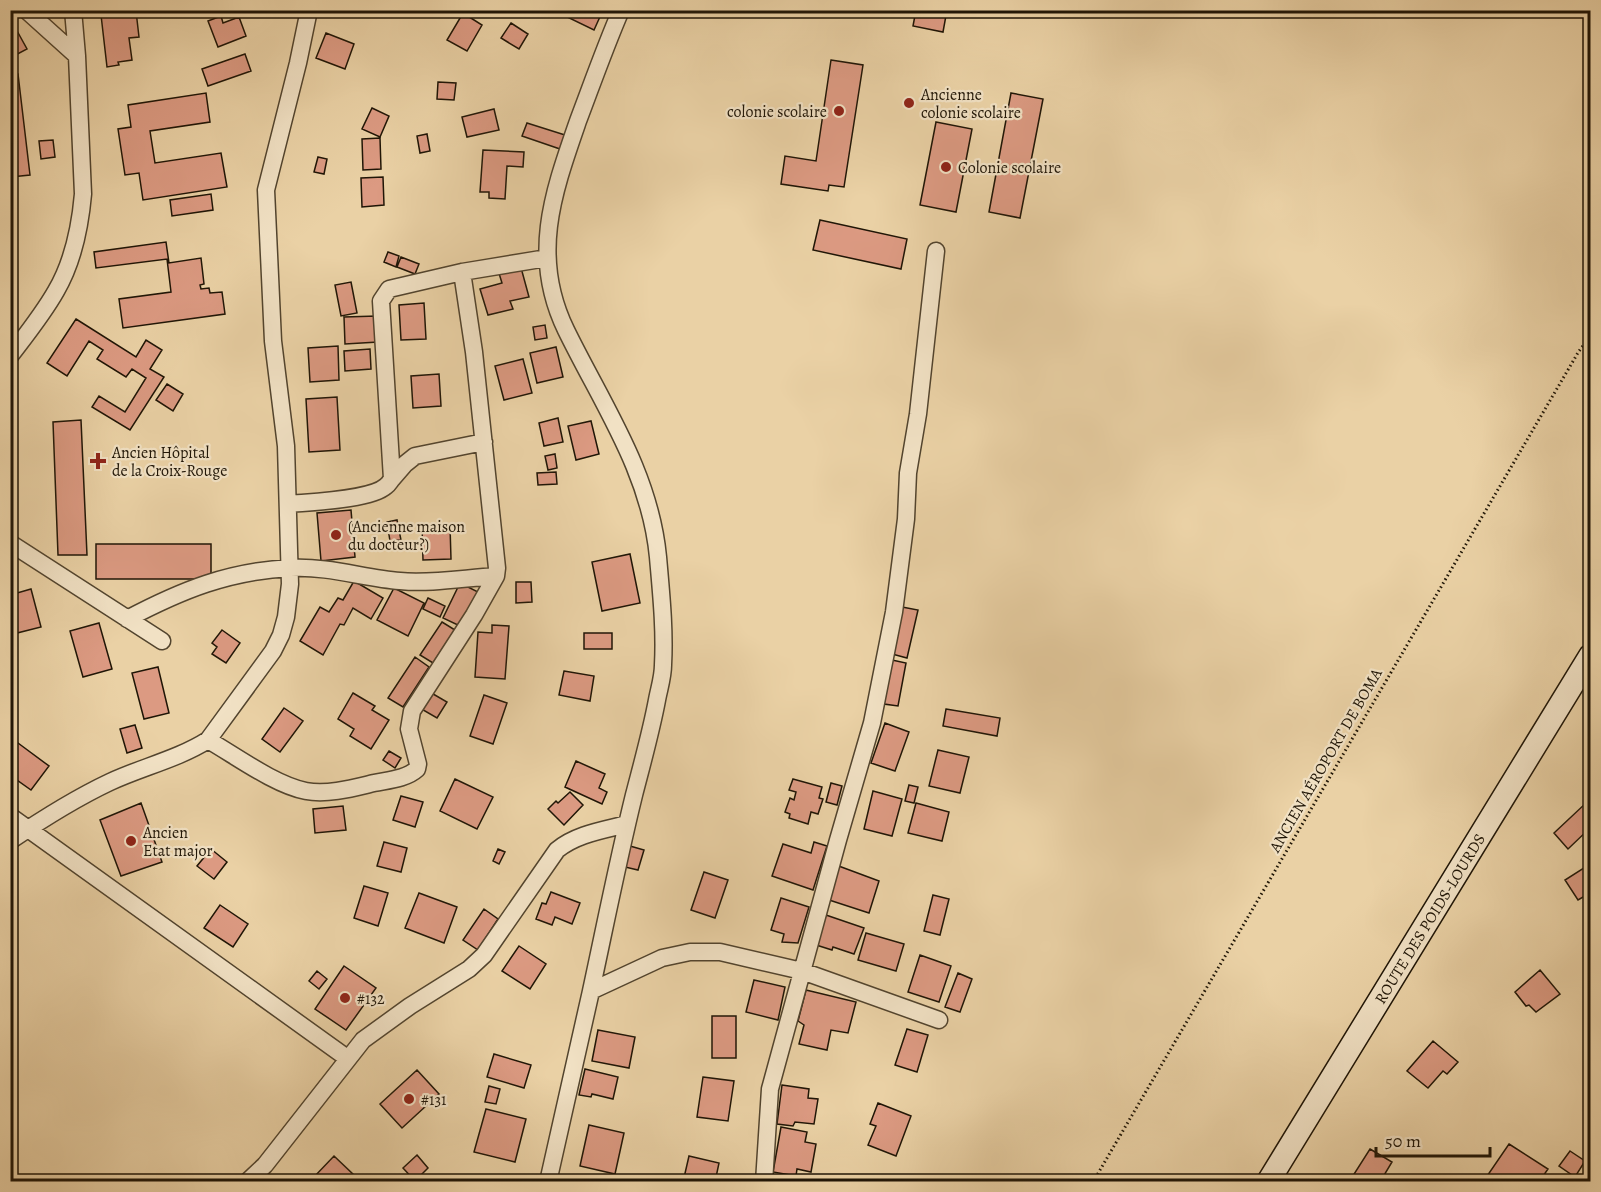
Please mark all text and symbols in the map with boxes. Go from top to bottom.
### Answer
place label: Ancienne colonie scolaire [920,84,1021,124]
marker: Ancienne colonie scolaire [902,96,916,110]
place label: colonie scolaire [727,101,827,123]
marker: colonie scolaire [832,104,846,118]
place label: Colonie scolaire [958,157,1061,179]
marker: Colonie scolaire [939,160,953,174]
place label: Ancien Hôpital de la Croix-Rouge [111,442,227,482]
marker: Ancien Hôpital de la Croix-Rouge [89,452,107,470]
place label: (Ancienne maison du docteur?) [348,516,465,556]
marker: (Ancienne maison du docteur?) [329,528,343,542]
street label: ANCIEN AÉROPORT DE BOMA [1264,664,1388,857]
place label: Ancien Etat major [142,822,213,862]
street label: ROUTE DES POIDS-LOURDS [1370,830,1491,1008]
marker: Ancien Etat major [124,834,138,848]
place label: #132 [357,988,385,1010]
marker: #132 [338,991,352,1005]
place label: #131 [421,1089,447,1111]
marker: #131 [402,1092,416,1106]
scale bar [1376,1120,1490,1158]
text: 50 m [1385,1129,1421,1153]

